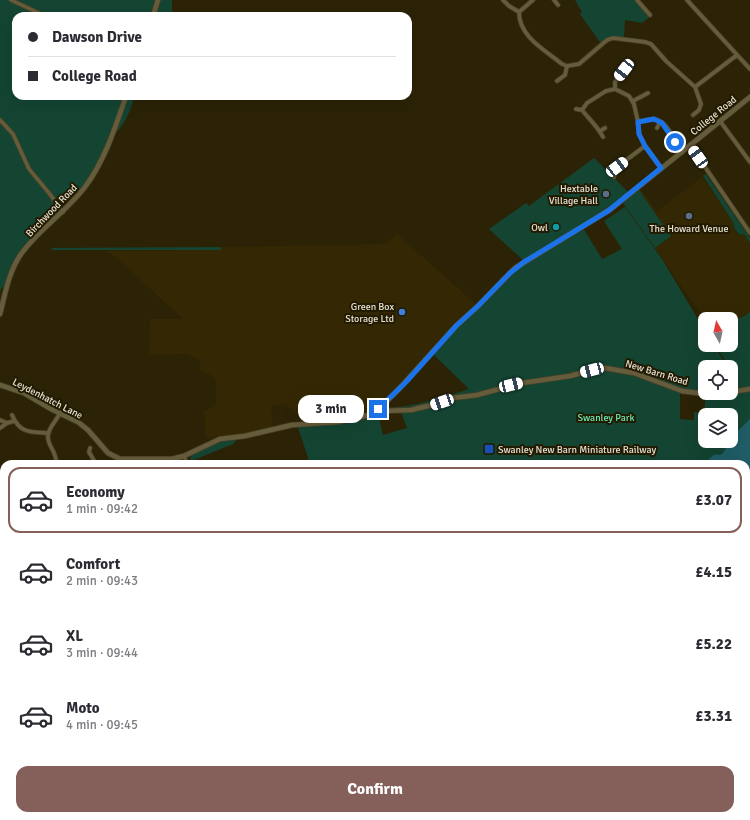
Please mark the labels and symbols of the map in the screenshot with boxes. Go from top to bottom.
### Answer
car [612,57,636,83]
street label: College Road [688,94,739,138]
route start [666,133,684,151]
car [686,144,710,170]
car [604,155,630,179]
street label: Birchwood Road [24,182,80,240]
place label: Hextable Village Hall [549,183,598,207]
marker: Hextable Village Hall [601,189,611,199]
marker: The Howard Venue [684,211,694,221]
place label: Owl [531,222,548,234]
marker: Owl [551,222,561,232]
place label: The Howard Venue [650,223,728,235]
place label: Green Box Storage Ltd [345,301,394,325]
marker: Green Box Storage Ltd [397,307,407,317]
north arrow [698,312,738,352]
street label: New Barn Road [624,358,690,388]
car [579,361,605,379]
street label: Leydenhatch Lane [11,376,85,422]
car [498,376,524,394]
car [429,392,455,412]
callout: 3 min [298,395,364,423]
route end [369,400,387,418]
park label: Swanley Park [578,412,634,424]
marker: Swanley New Barn Miniature Railway [483,443,495,455]
place label: Swanley New Barn Miniature Railway [498,444,656,456]

